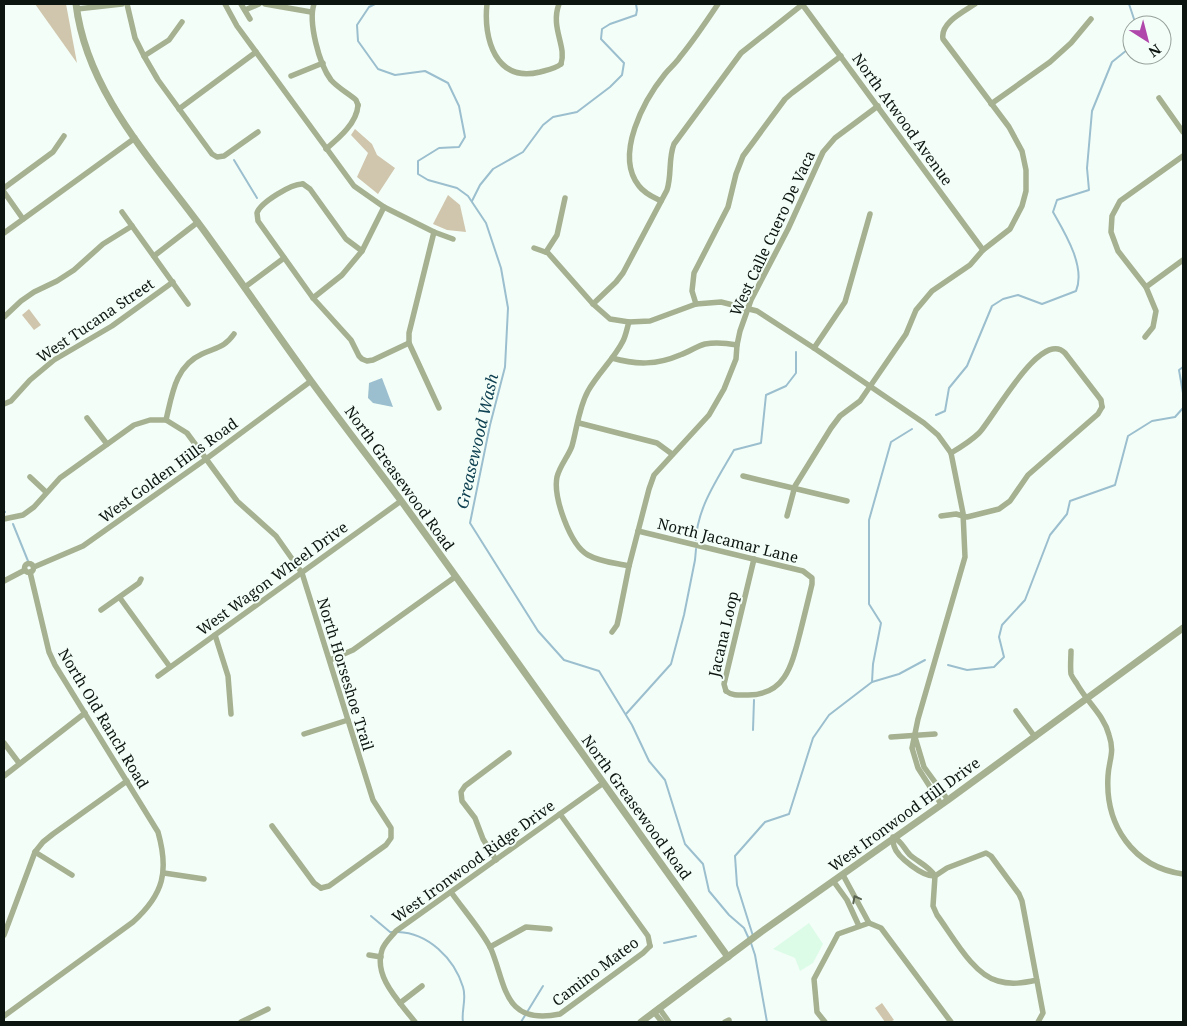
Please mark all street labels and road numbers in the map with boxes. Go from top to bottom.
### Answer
street label: North Atwood Avenue [848,49,958,189]
street label: West Calle Cuero De Vaca [725,147,819,319]
street label: West Tucana Street [33,273,157,367]
street label: North Greasewood Road [341,402,459,554]
street label: West Golden Hills Road [95,413,241,527]
street label: North Jacamar Lane [655,513,801,567]
street label: West Wagon Wheel Drive [193,517,351,639]
street label: Jacana Loop [703,589,743,680]
street label: North Horseshoe Trail [313,595,379,753]
street label: North Old Ranch Road [54,644,154,792]
street label: North Greasewood Road [578,731,696,883]
street label: West Ironwood Hill Drive [824,752,984,876]
street label: West Ironwood Ridge Drive [388,795,558,927]
street label: Camino Mateo [548,932,642,1010]

